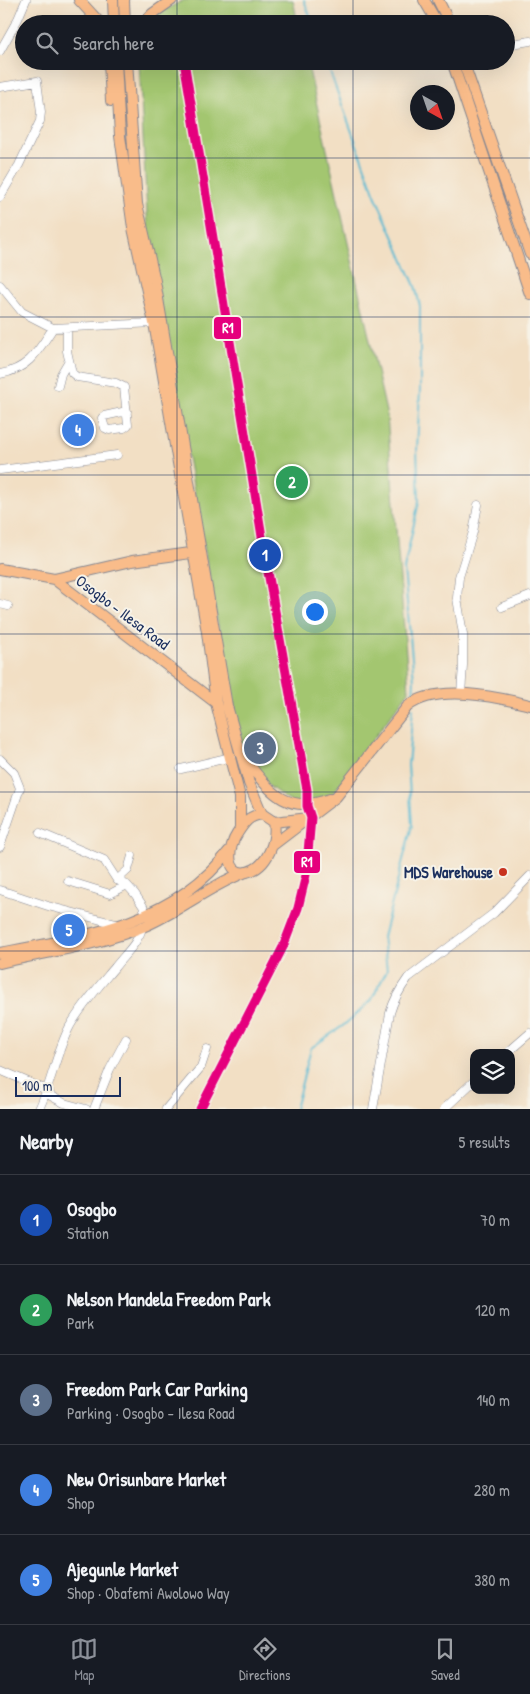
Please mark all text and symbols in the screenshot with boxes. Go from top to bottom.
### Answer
search box [15,15,515,70]
icon: search [33,29,61,57]
text: Search here [73,30,154,56]
north arrow [410,85,455,130]
line badge: R1 [213,316,242,340]
text: R1 [222,318,234,337]
pin: 4 [62,411,94,449]
pin: 2 [276,463,308,501]
pin: 1 [249,536,281,574]
street label: Osogbo - Ilesa Road [72,569,174,655]
your location [302,599,328,625]
pin: 3 [244,729,276,767]
line badge: R1 [293,850,321,874]
text: R1 [301,852,313,871]
place label: MDS Warehouse [404,861,494,883]
marker: MDS Warehouse [497,866,509,878]
pin: 5 [53,911,85,949]
map controls [470,1049,515,1094]
button: layers [470,1049,515,1094]
scale bar [15,1074,121,1097]
text: 100 m [22,1076,52,1095]
text: Nearby [20,1127,73,1156]
text: 5 results [459,1131,510,1153]
text: Osogbo [67,1196,116,1222]
text: 1 [33,1209,39,1231]
text: 70 m [480,1209,510,1231]
text: Station [67,1222,109,1244]
text: Nelson Mandela Freedom Park [67,1286,271,1312]
text: 2 [32,1299,40,1321]
text: 120 m [475,1299,510,1321]
text: Park [67,1312,94,1334]
text: Freedom Park Car Parking [67,1376,248,1402]
text: 3 [32,1389,40,1411]
text: 140 m [476,1389,510,1411]
text: Parking · Osogbo - Ilesa Road [67,1402,234,1424]
text: New Orisunbare Market [67,1466,226,1492]
text: 4 [33,1479,39,1501]
text: 280 m [474,1479,510,1501]
text: Shop [67,1492,94,1514]
text: Ajegunle Market [67,1556,178,1582]
text: 5 [33,1569,39,1591]
text: 380 m [474,1569,510,1591]
text: Shop · Obafemi Awolowo Way [67,1582,230,1604]
tab: Map [70,1635,98,1684]
tab: Directions [239,1635,290,1684]
tab: Saved [431,1635,460,1684]

